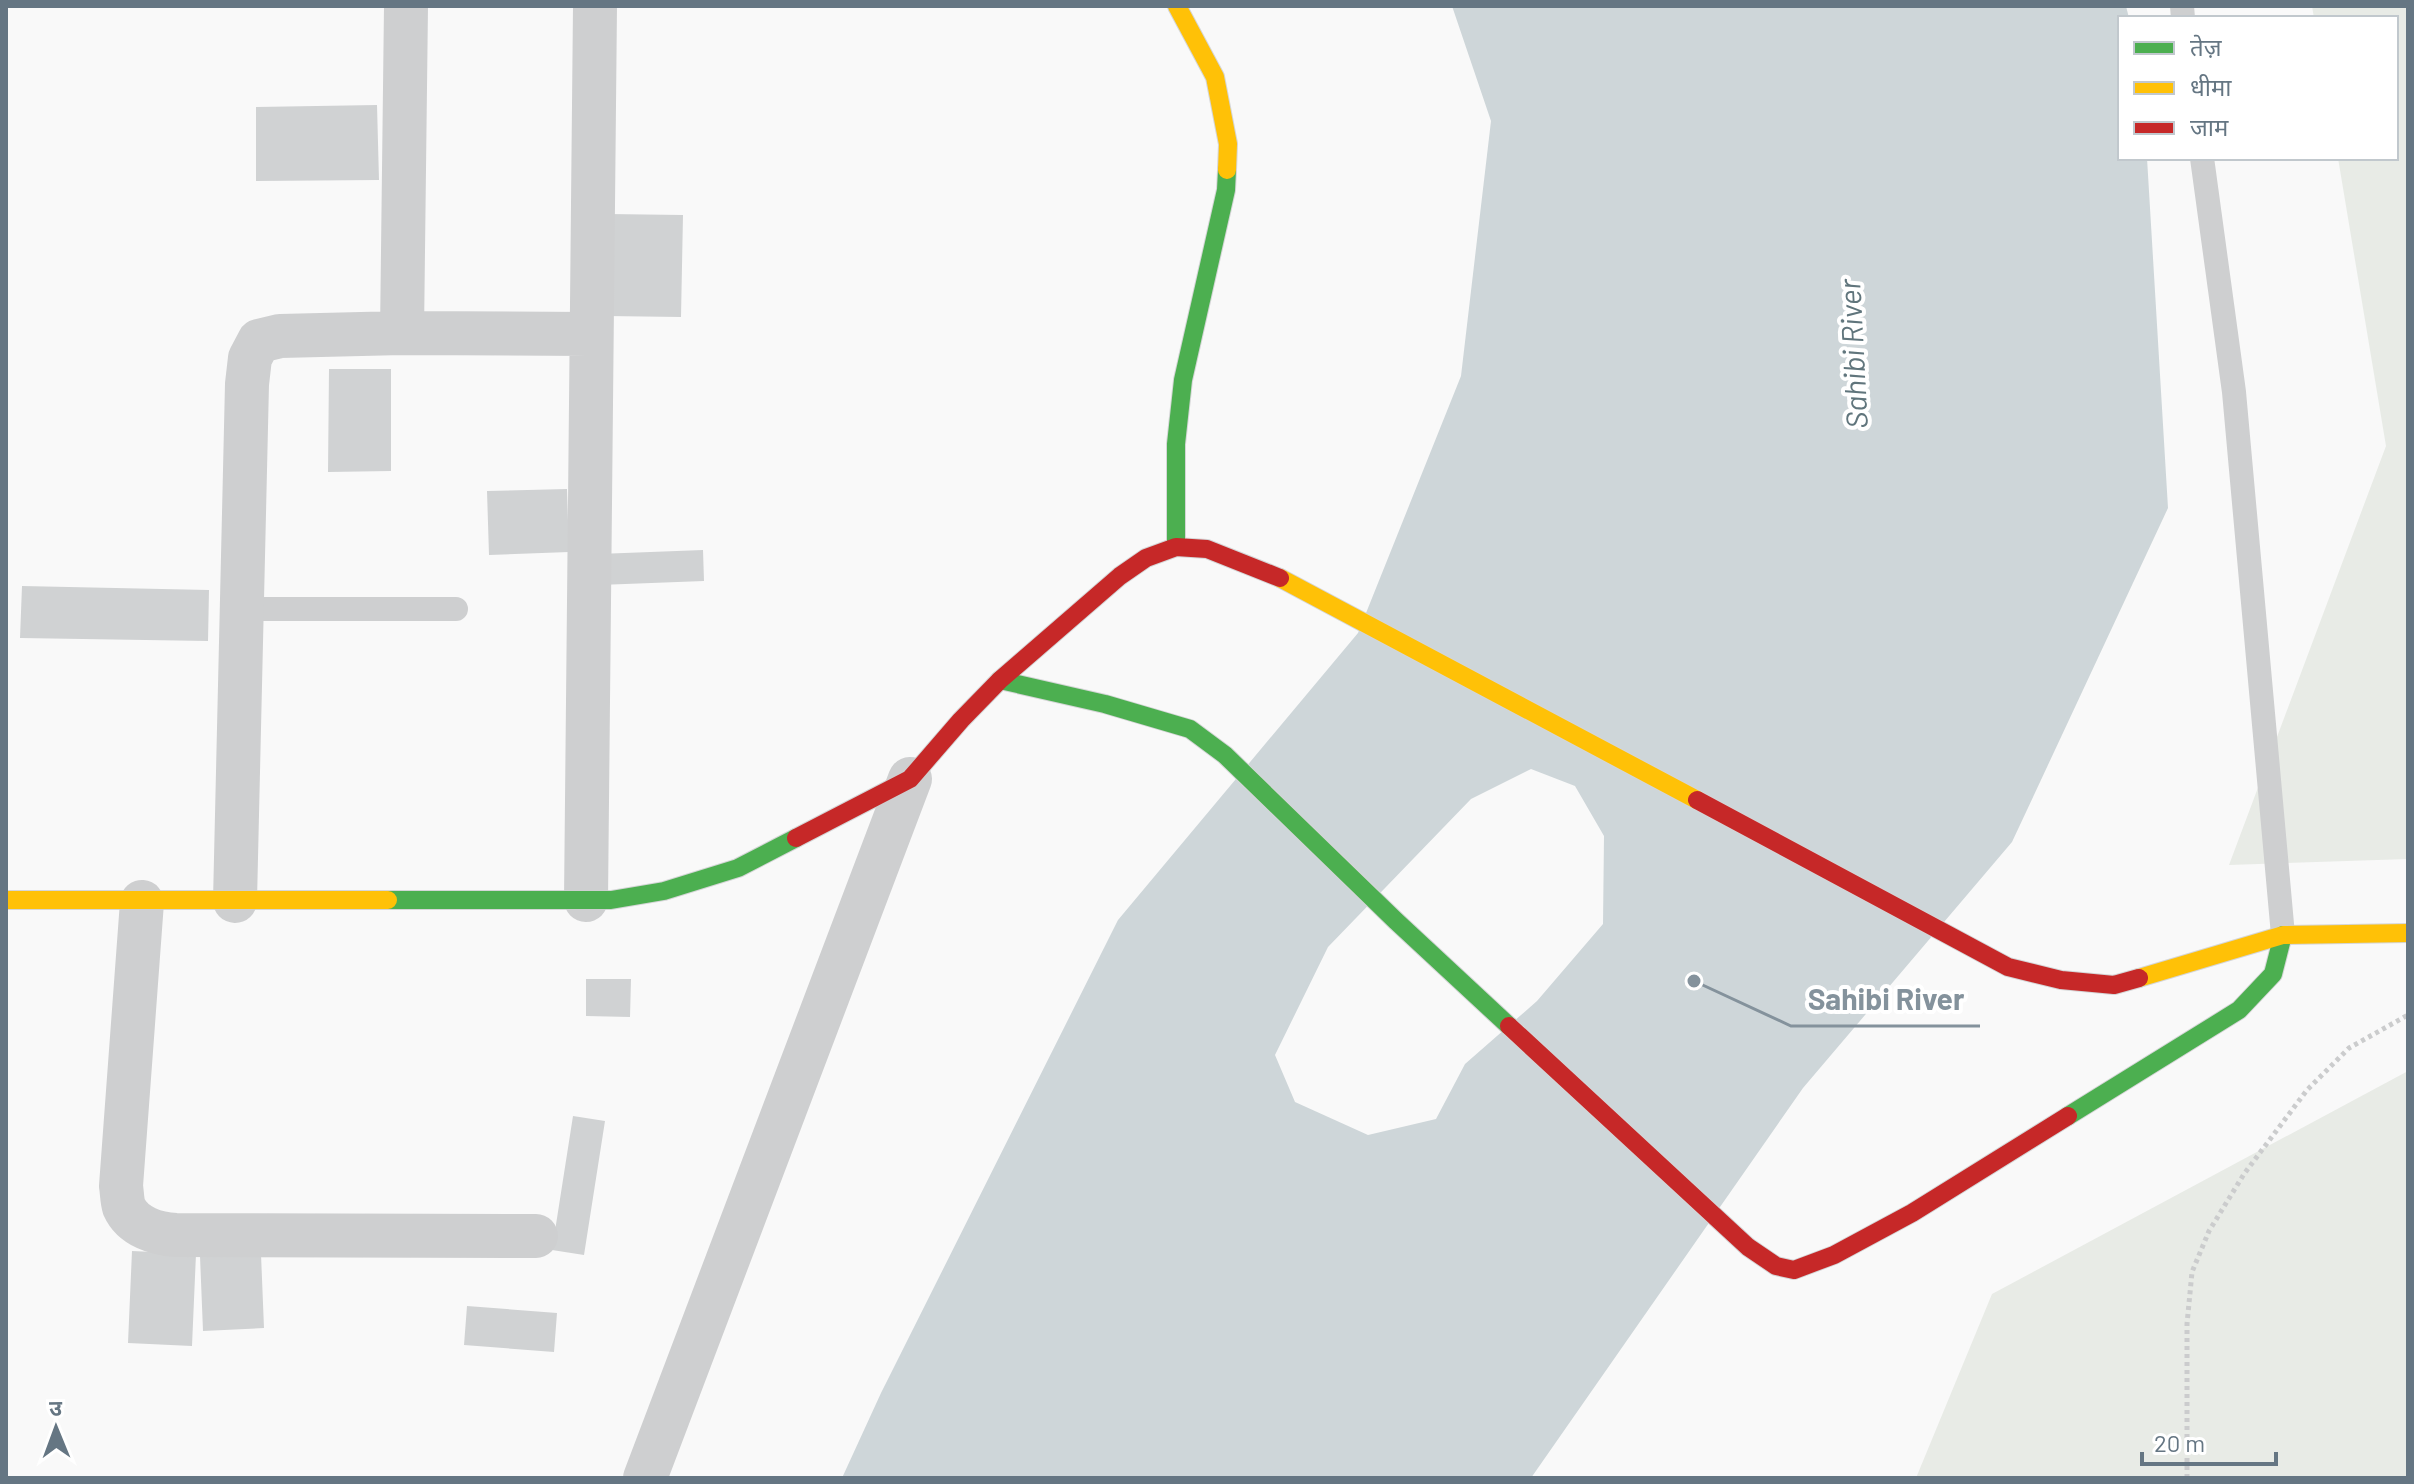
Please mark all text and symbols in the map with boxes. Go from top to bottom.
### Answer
legend [2118,16,2398,160]
text: तेज़ [2190,32,2223,61]
text: धीमा [2190,72,2232,101]
text: जाम [2190,112,2229,141]
water label: Sahibi River [1830,277,1874,430]
callout: Sahibi River [1791,972,1980,1026]
text: Sahibi River [1808,980,1965,1016]
north arrow [16,1388,96,1468]
text: उ [49,1394,63,1420]
scale bar [2142,1416,2276,1466]
text: 20 m [2154,1428,2205,1457]

